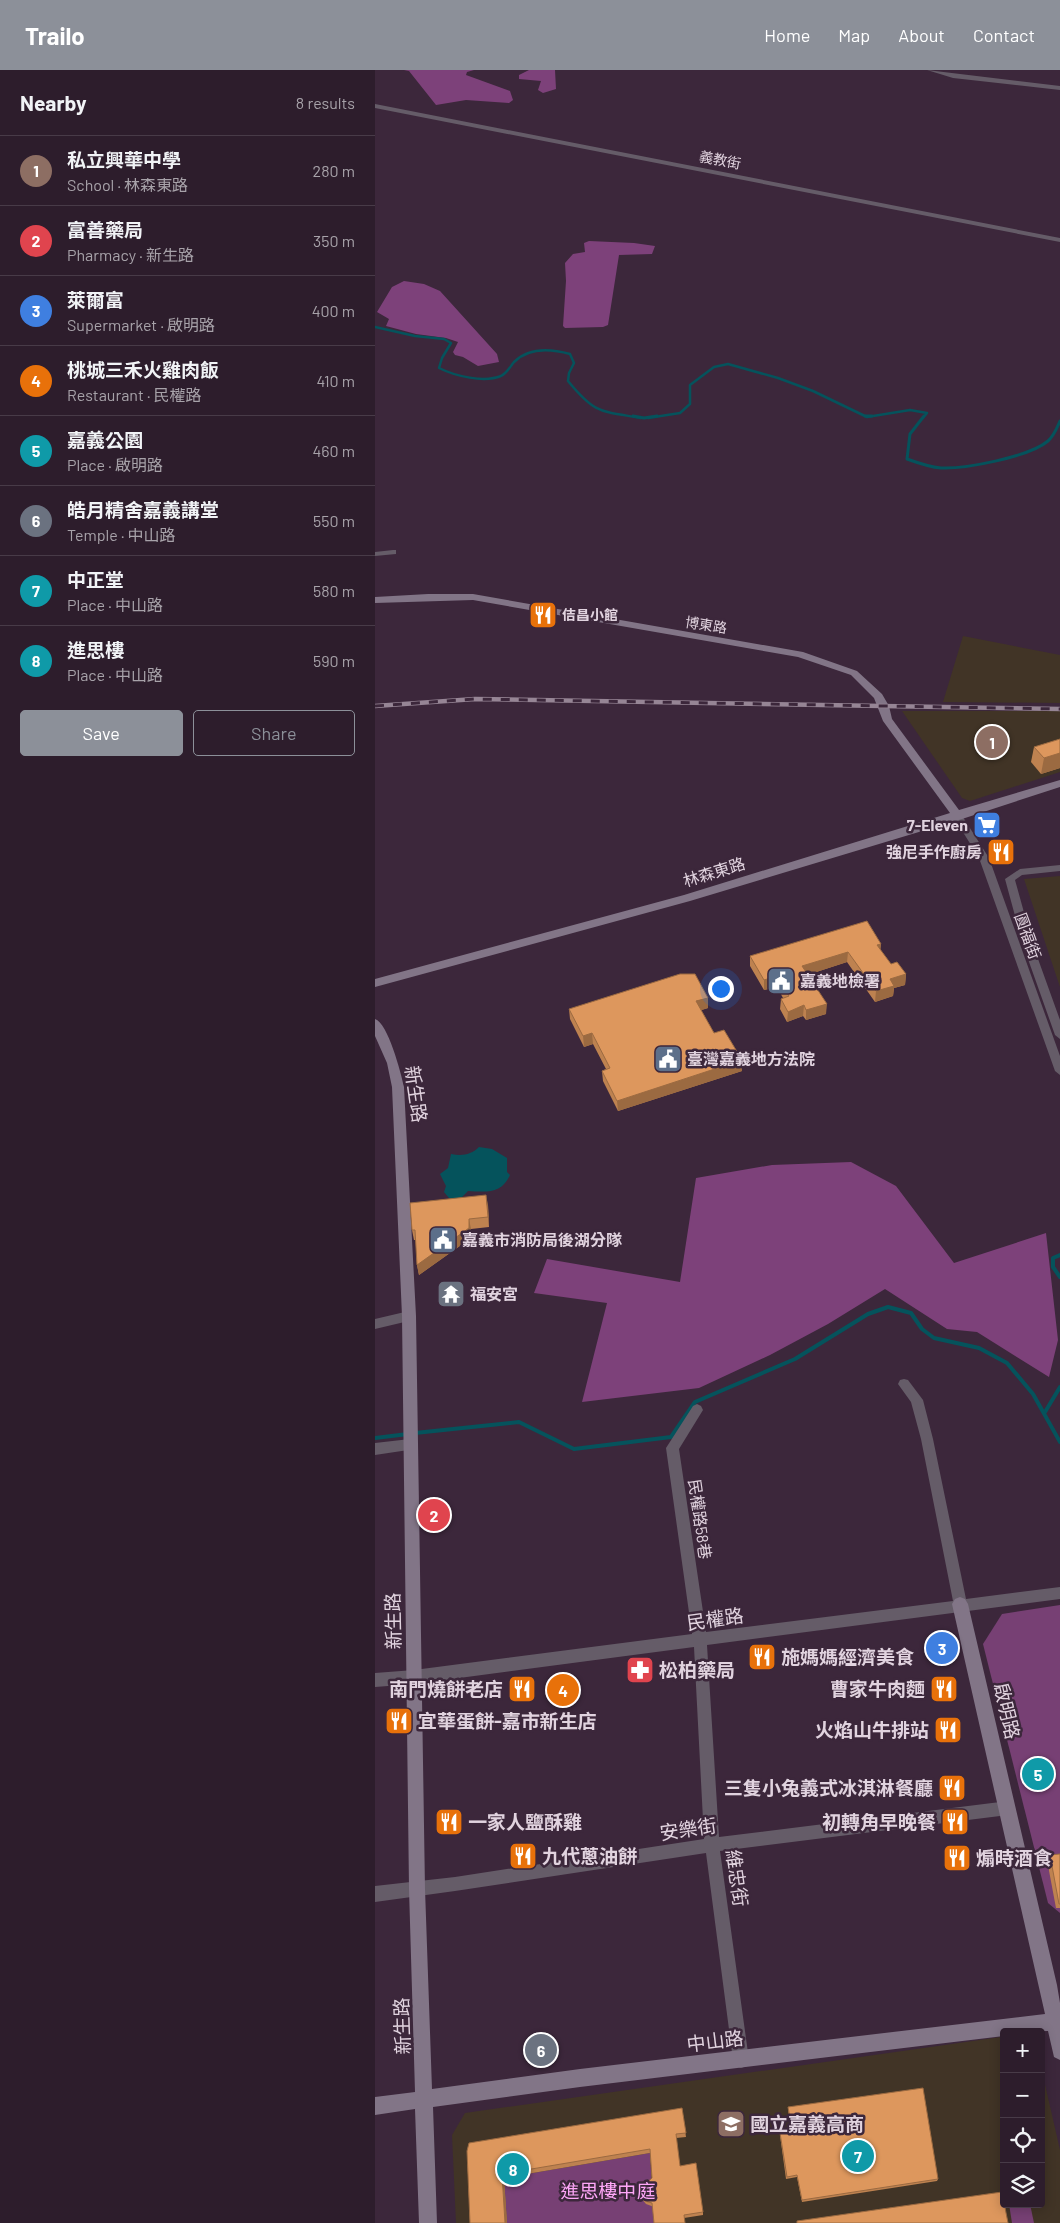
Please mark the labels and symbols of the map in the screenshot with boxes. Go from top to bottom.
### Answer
street label: 義教街 [698,147,742,172]
restaurant icon: 佶昌小館 [528,600,558,630]
place label: 佶昌小館 [562,606,618,623]
street label: 博東路 [684,613,728,636]
pin: 1 [976,723,1008,761]
supermarket icon: 7-Eleven [972,810,1002,840]
place label: 7-Eleven [907,815,968,834]
restaurant icon: 強尼手作廚房 [986,837,1016,867]
place label: 強尼手作廚房 [886,842,982,861]
street label: 林森東路 [680,853,747,890]
street label: 圓福街 [1011,910,1046,962]
public building icon: 嘉義地檢署 [766,966,796,996]
place label: 嘉義地檢署 [800,971,880,990]
your location [708,976,734,1002]
public building icon: 臺灣嘉義地方法院 [653,1044,683,1074]
place label: 臺灣嘉義地方法院 [687,1049,815,1068]
street label: 新生路 [401,1064,432,1124]
public building icon: 嘉義市消防局後湖分隊 [428,1225,458,1255]
place label: 嘉義市消防局後湖分隊 [462,1230,622,1249]
temple icon: 福安宮 [436,1279,466,1309]
place label: 福安宮 [470,1284,518,1303]
street label: 民權路58巷 [685,1478,716,1560]
pin: 2 [418,1496,450,1534]
street label: 新生路 [381,1592,404,1650]
street label: 民權路 [685,1603,745,1634]
pin: 3 [926,1629,958,1667]
restaurant icon: 施媽媽經濟美食 [747,1642,777,1672]
place label: 施媽媽經濟美食 [781,1645,914,1668]
pharmacy icon: 松柏藥局 [625,1655,655,1685]
place label: 松柏藥局 [659,1658,735,1681]
pin: 4 [547,1671,579,1709]
restaurant icon: 南門燒餅老店 [507,1674,537,1704]
restaurant icon: 曹家牛肉麵 [929,1674,959,1704]
place label: 南門燒餅老店 [389,1677,503,1700]
place label: 曹家牛肉麵 [830,1677,925,1700]
street label: 啟明路 [990,1681,1025,1741]
restaurant icon: 宜華蛋餅-嘉市新生店 [384,1706,414,1736]
place label: 宜華蛋餅-嘉市新生店 [418,1709,597,1732]
restaurant icon: 火焰山牛排站 [933,1715,963,1745]
place label: 火焰山牛排站 [815,1718,929,1741]
pin: 5 [1022,1755,1054,1793]
restaurant icon: 三隻小兔義式冰淇淋餐廳 [937,1773,967,1803]
place label: 三隻小兔義式冰淇淋餐廳 [724,1776,933,1799]
restaurant icon: 一家人鹽酥雞 [434,1807,464,1837]
restaurant icon: 初轉角早晚餐 [940,1807,970,1837]
place label: 一家人鹽酥雞 [468,1810,582,1833]
place label: 初轉角早晚餐 [822,1810,936,1833]
street label: 安樂街 [658,1813,718,1844]
restaurant icon: 九代蔥油餅 [508,1841,538,1871]
restaurant icon: 煽時酒食 [942,1843,972,1873]
place label: 九代蔥油餅 [542,1844,637,1867]
place label: 煽時酒食 [976,1846,1052,1869]
street label: 維忠街 [722,1848,753,1908]
street label: 新生路 [389,1997,414,2055]
street label: 中山路 [685,2026,745,2055]
pin: 6 [525,2031,557,2069]
school or university icon: 國立嘉義高商 [716,2109,746,2139]
place label: 國立嘉義高商 [750,2112,864,2135]
pin: 7 [842,2137,874,2175]
pin: 8 [497,2150,529,2188]
park label: 進思樓中庭 [560,2179,656,2202]

